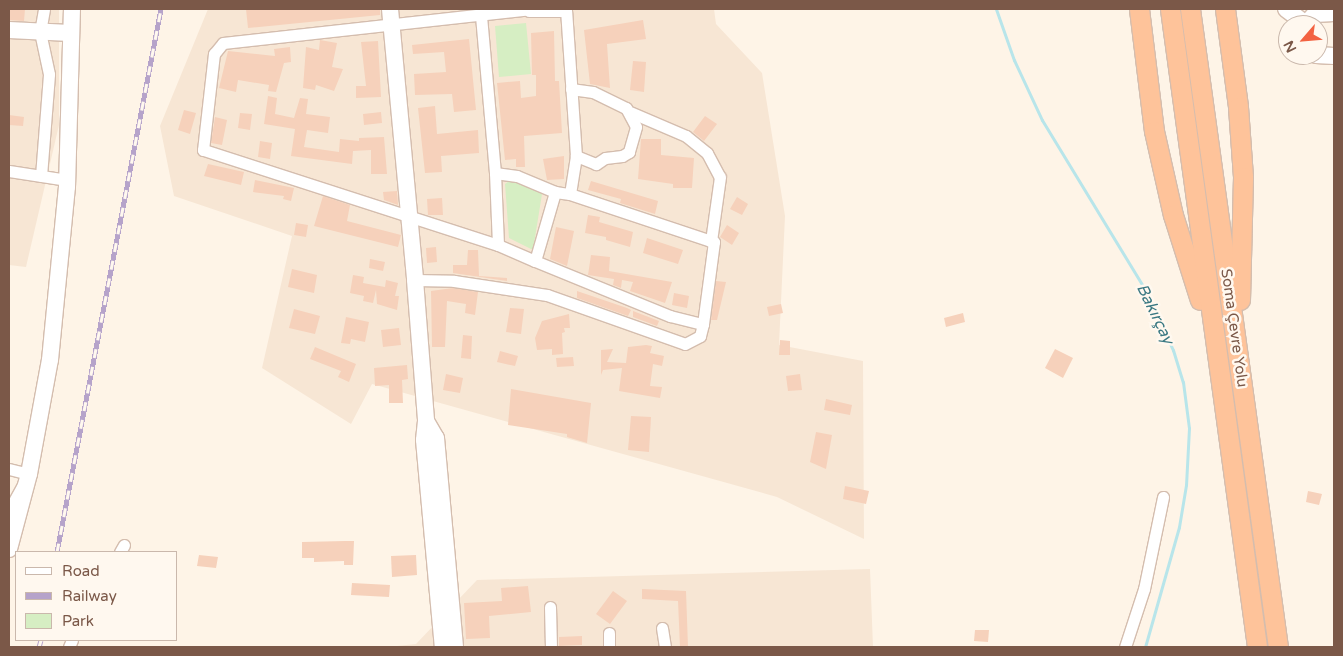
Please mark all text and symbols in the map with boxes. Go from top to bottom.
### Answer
north arrow [1278,15,1328,65]
text: N [1280,38,1300,55]
street label: Soma Çevre Yolu [1217,268,1251,388]
water label: Bakırçay [1132,281,1178,347]
legend [15,551,178,641]
text: Road [62,562,100,580]
text: Railway [62,587,117,605]
text: Park [62,612,94,630]

